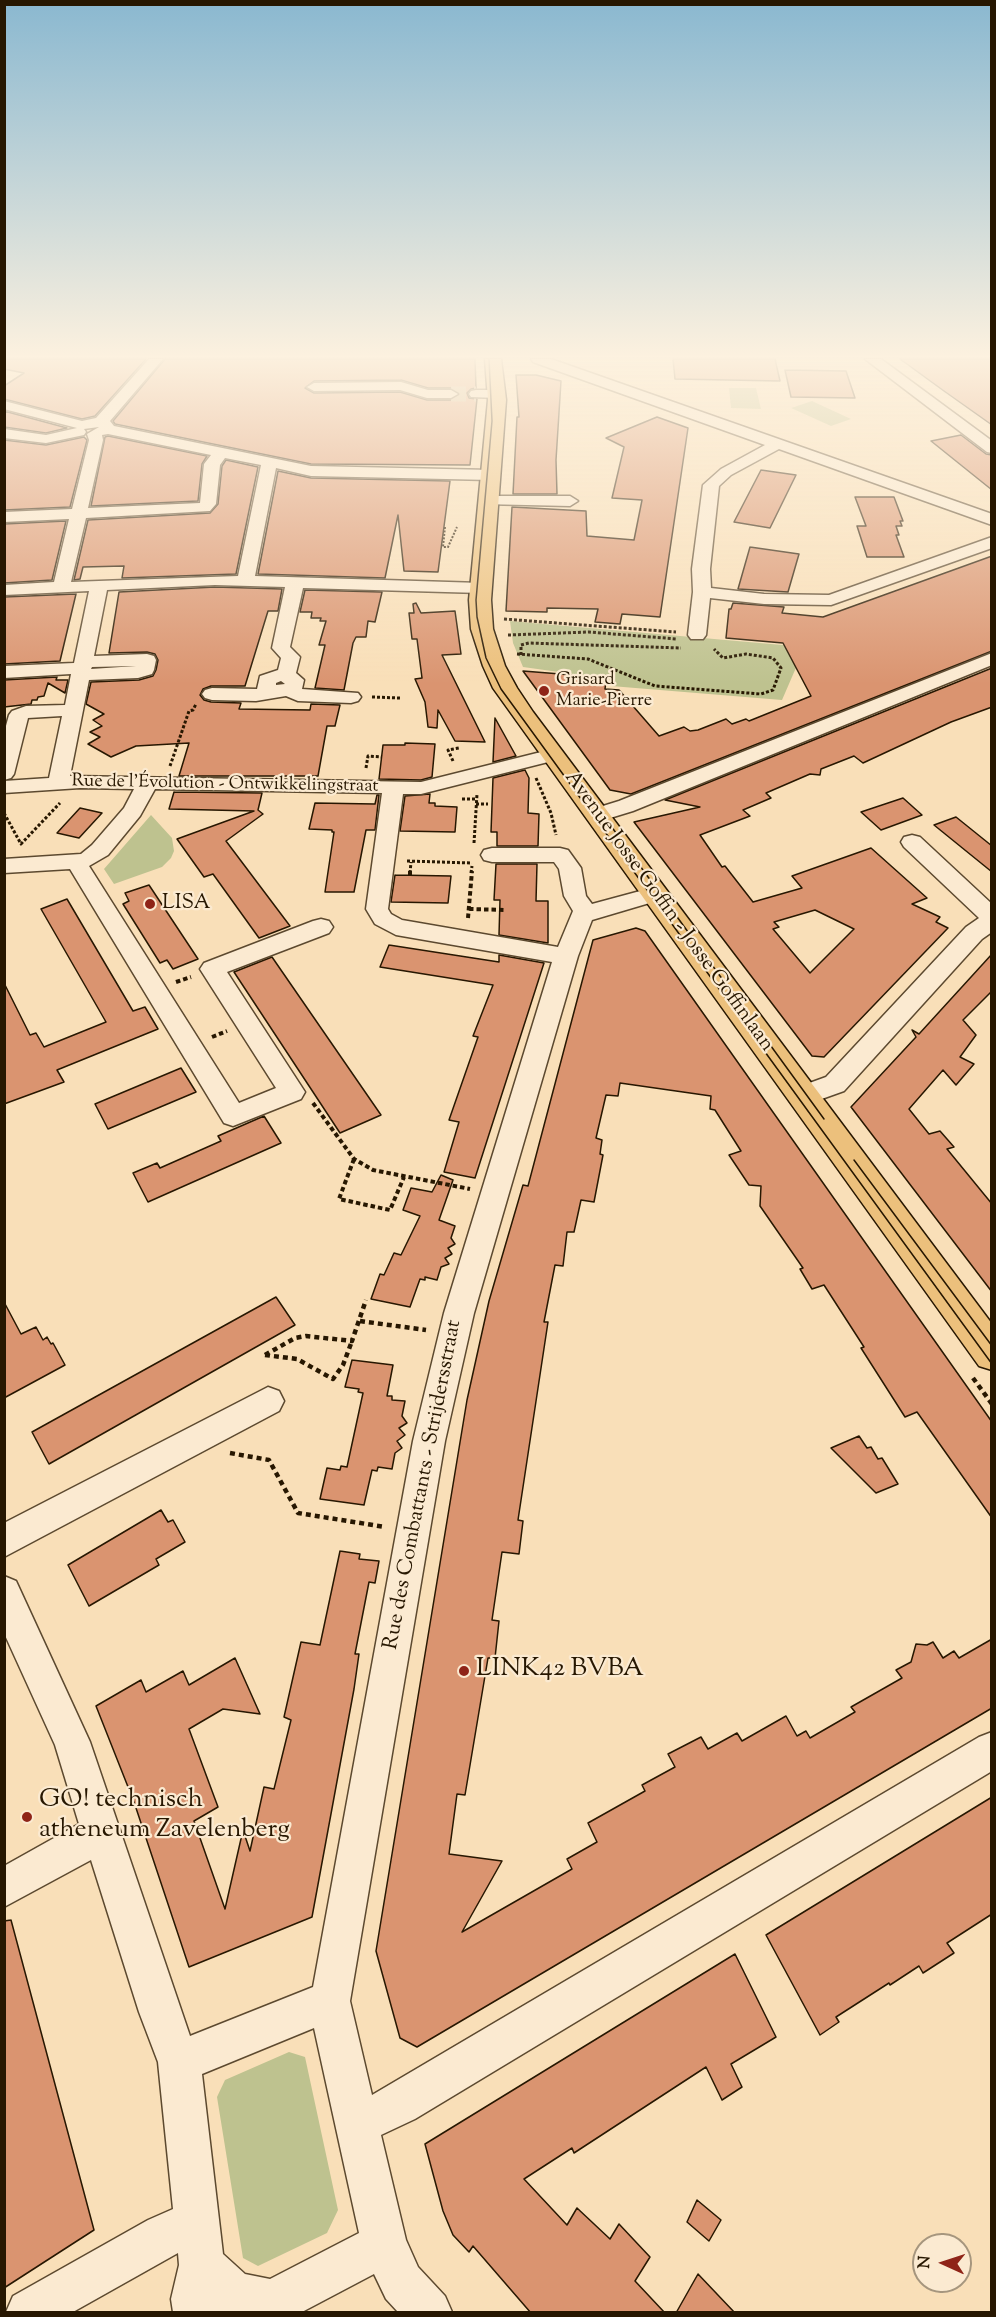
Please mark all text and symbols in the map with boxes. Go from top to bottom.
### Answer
place label: Grisard Marie-Pierre [556,670,652,712]
marker: Grisard Marie-Pierre [537,684,551,698]
street label: Avenue Josse Goffin - Josse Goffinlaan [558,767,778,1057]
street label: Rue de l'Évolution - Ontwikkelingstraat [71,772,379,798]
place label: LISA [162,891,211,917]
marker: LISA [143,897,157,911]
street label: Rue des Combattants - Strijdersstraat [380,1318,468,1652]
place label: LINK42 BVBA [476,1655,644,1687]
marker: LINK42 BVBA [457,1664,471,1678]
place label: GO! technisch atheneum Zavelenberg [39,1786,290,1847]
marker: GO! technisch atheneum Zavelenberg [20,1810,34,1824]
north arrow [912,2233,972,2293]
text: N [914,2255,937,2269]

